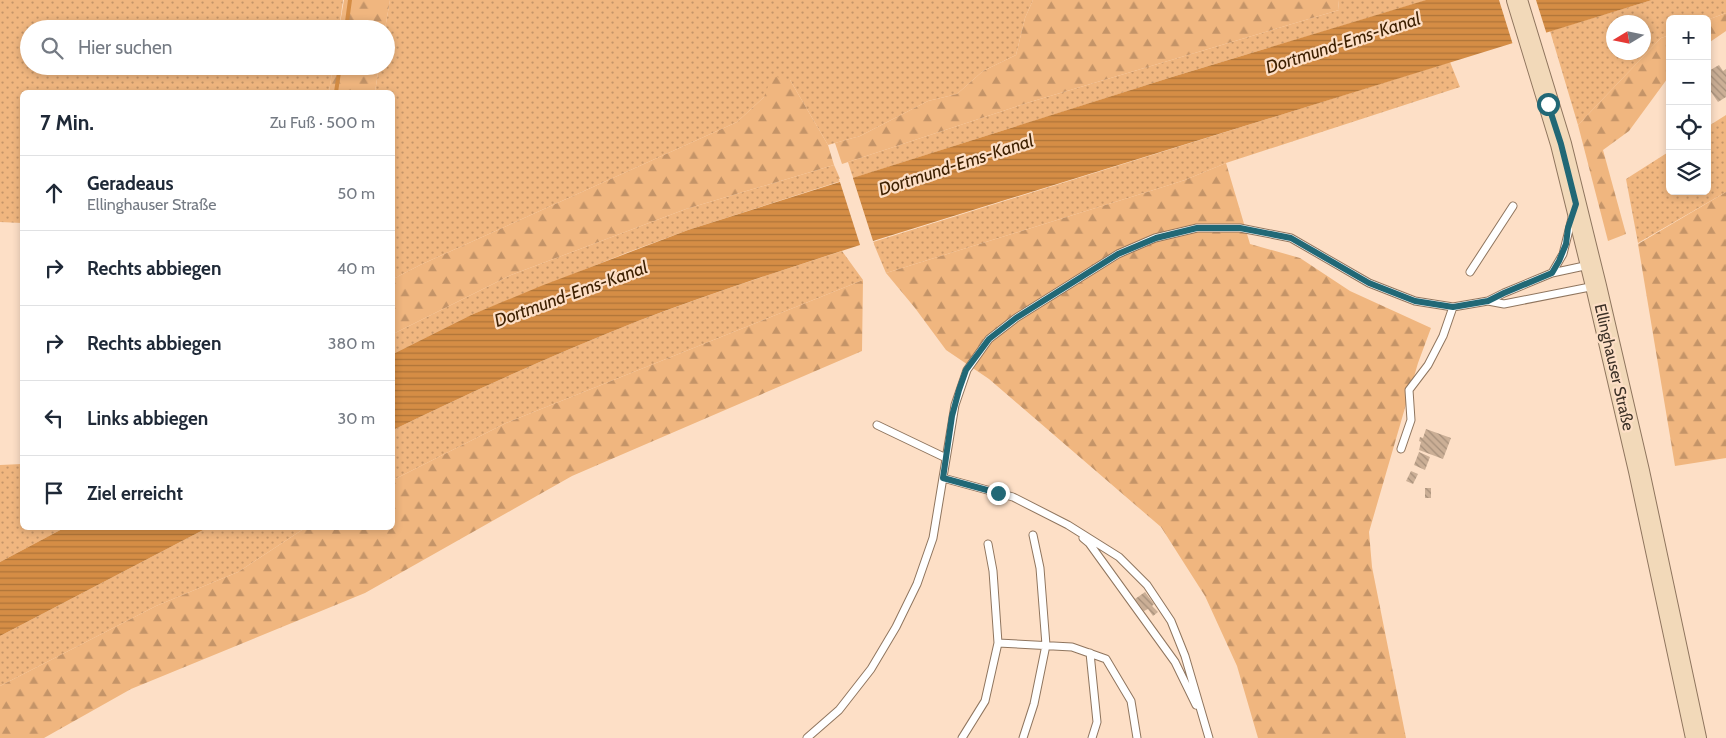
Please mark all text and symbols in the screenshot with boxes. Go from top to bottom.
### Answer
water label: Dortmund-Ems-Kanal [1263,7,1424,78]
north arrow [1606,15,1651,60]
map controls [1666,15,1711,195]
button: + [1666,15,1711,60]
search box [20,20,395,75]
icon: search [38,34,66,62]
text: Hier suchen [78,36,172,59]
button: − [1666,60,1711,105]
route start [1537,93,1560,116]
button: locate [1666,105,1711,150]
text: 7 Min. [40,110,94,135]
text: Zu Fuß · 500 m [270,113,375,132]
water label: Dortmund-Ems-Kanal [876,129,1037,200]
button: layers [1666,150,1711,195]
text: Geradeaus [87,172,173,195]
icon: ahead [40,179,68,207]
text: 50 m [338,184,375,203]
text: Ellinghauser Straße [87,195,216,214]
icon: right [40,254,68,282]
water label: Dortmund-Ems-Kanal [491,256,652,332]
text: Rechts abbiegen [87,257,221,280]
text: 40 m [337,259,375,278]
street label: Ellinghauser Straße [1591,302,1638,432]
icon: right [40,329,68,357]
text: Rechts abbiegen [87,332,221,355]
text: 380 m [328,334,375,353]
icon: left [40,404,68,432]
text: Links abbiegen [87,407,208,430]
text: 30 m [338,409,375,428]
icon: arrive [40,479,68,507]
text: Ziel erreicht [87,482,183,505]
route end [987,482,1010,505]

